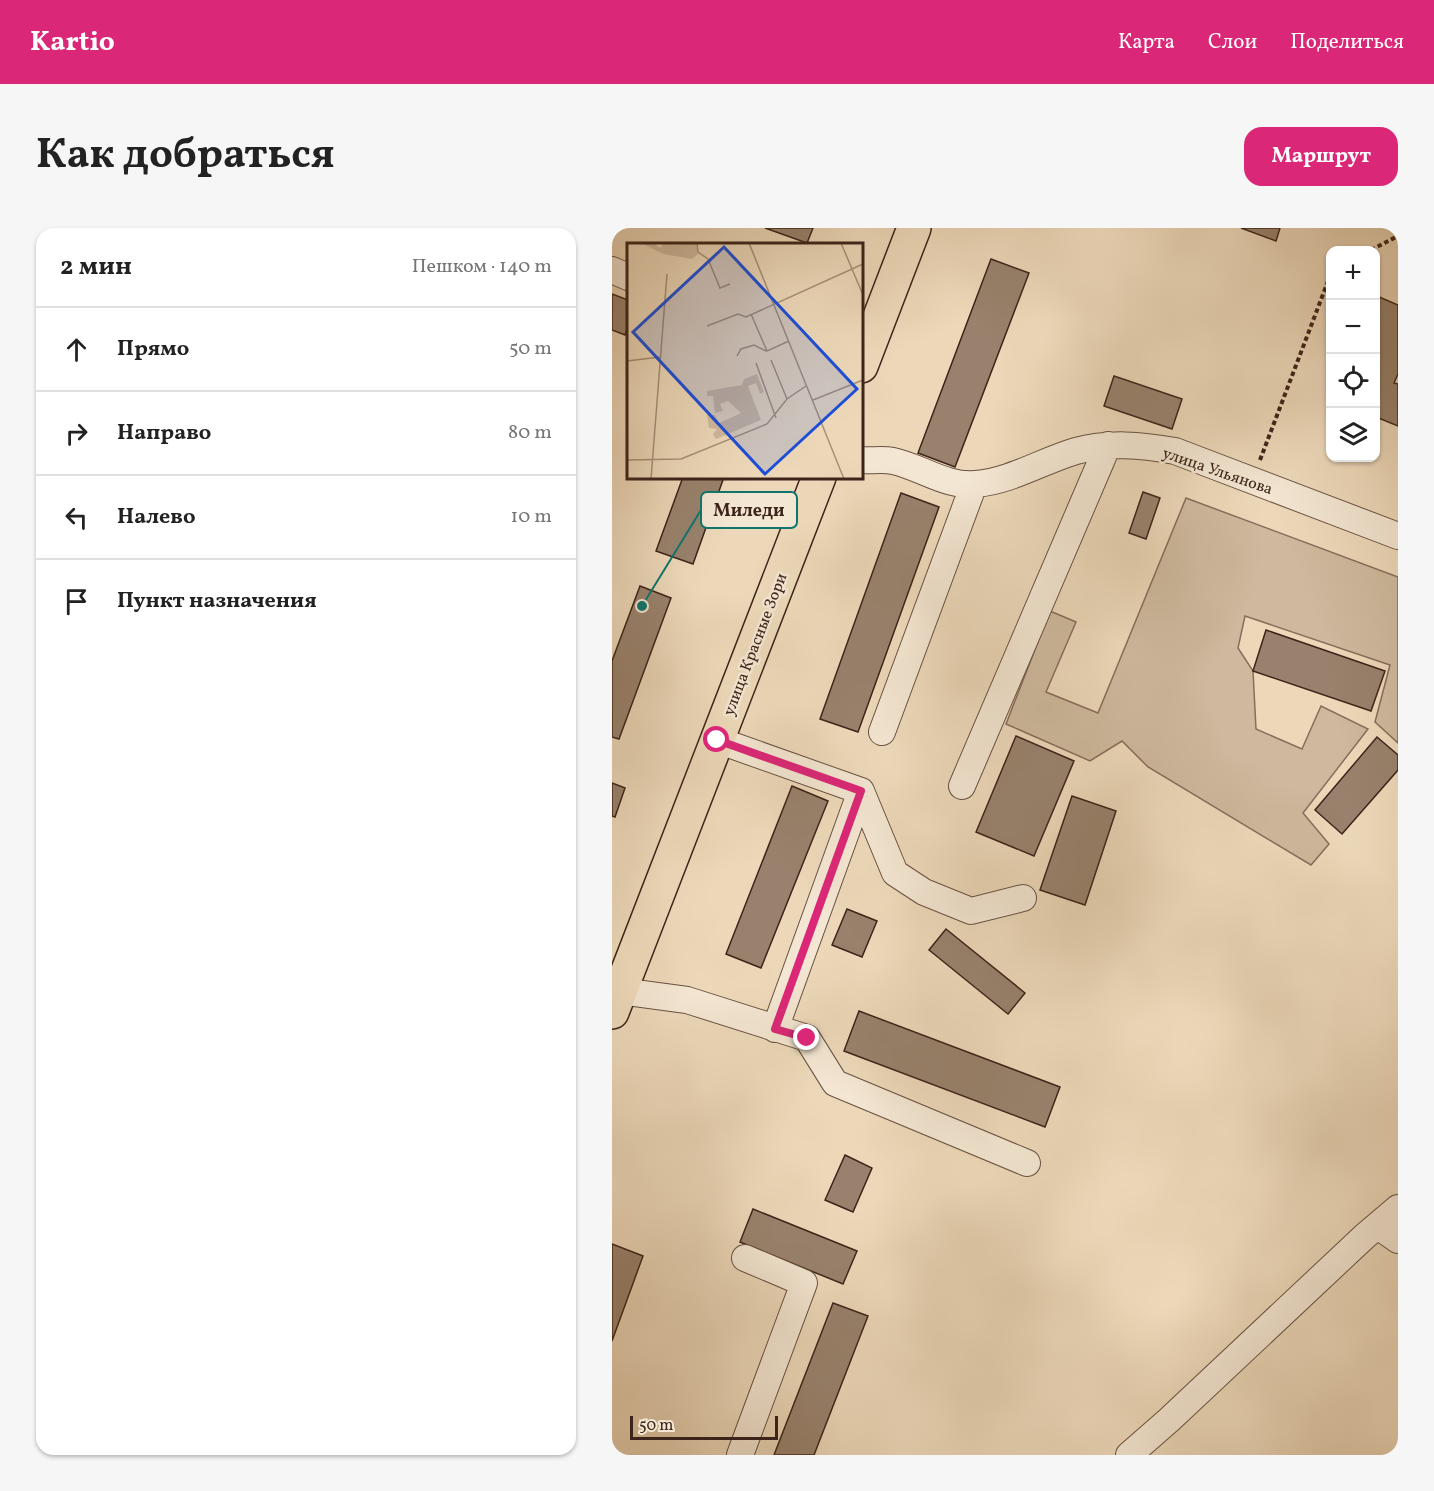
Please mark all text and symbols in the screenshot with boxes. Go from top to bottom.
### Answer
text: Kartio [30,23,115,62]
text: Карта [1118,28,1175,57]
text: Слои [1208,28,1257,57]
text: Поделиться [1290,28,1404,57]
text: Как добраться [36,127,335,186]
button: Маршрут [1244,127,1398,186]
inset map [627,243,862,478]
map controls [1326,246,1380,462]
button: + [1326,246,1380,300]
text: 2 мин [60,249,132,285]
text: Пешком · 140 m [412,253,552,281]
button: − [1326,300,1380,354]
icon: ahead [60,333,93,366]
text: Прямо [117,334,189,365]
text: 50 m [509,335,552,363]
button: locate [1326,354,1380,408]
button: layers [1326,408,1380,462]
icon: right [60,417,93,450]
text: Направо [117,418,211,449]
text: 80 m [508,419,552,447]
street label: улица Ульянова [1159,443,1275,501]
callout: Миледи [701,492,797,528]
text: Миледи [713,499,785,524]
icon: left [60,501,93,534]
text: Налево [117,502,196,533]
text: 10 m [511,503,552,531]
street label: улица Красные Зори [718,570,793,719]
icon: arrive [60,585,93,618]
text: Пункт назначения [117,586,317,617]
route start [703,726,729,752]
route end [793,1024,819,1050]
scale bar [630,1413,778,1440]
text: 50 m [639,1415,673,1437]

